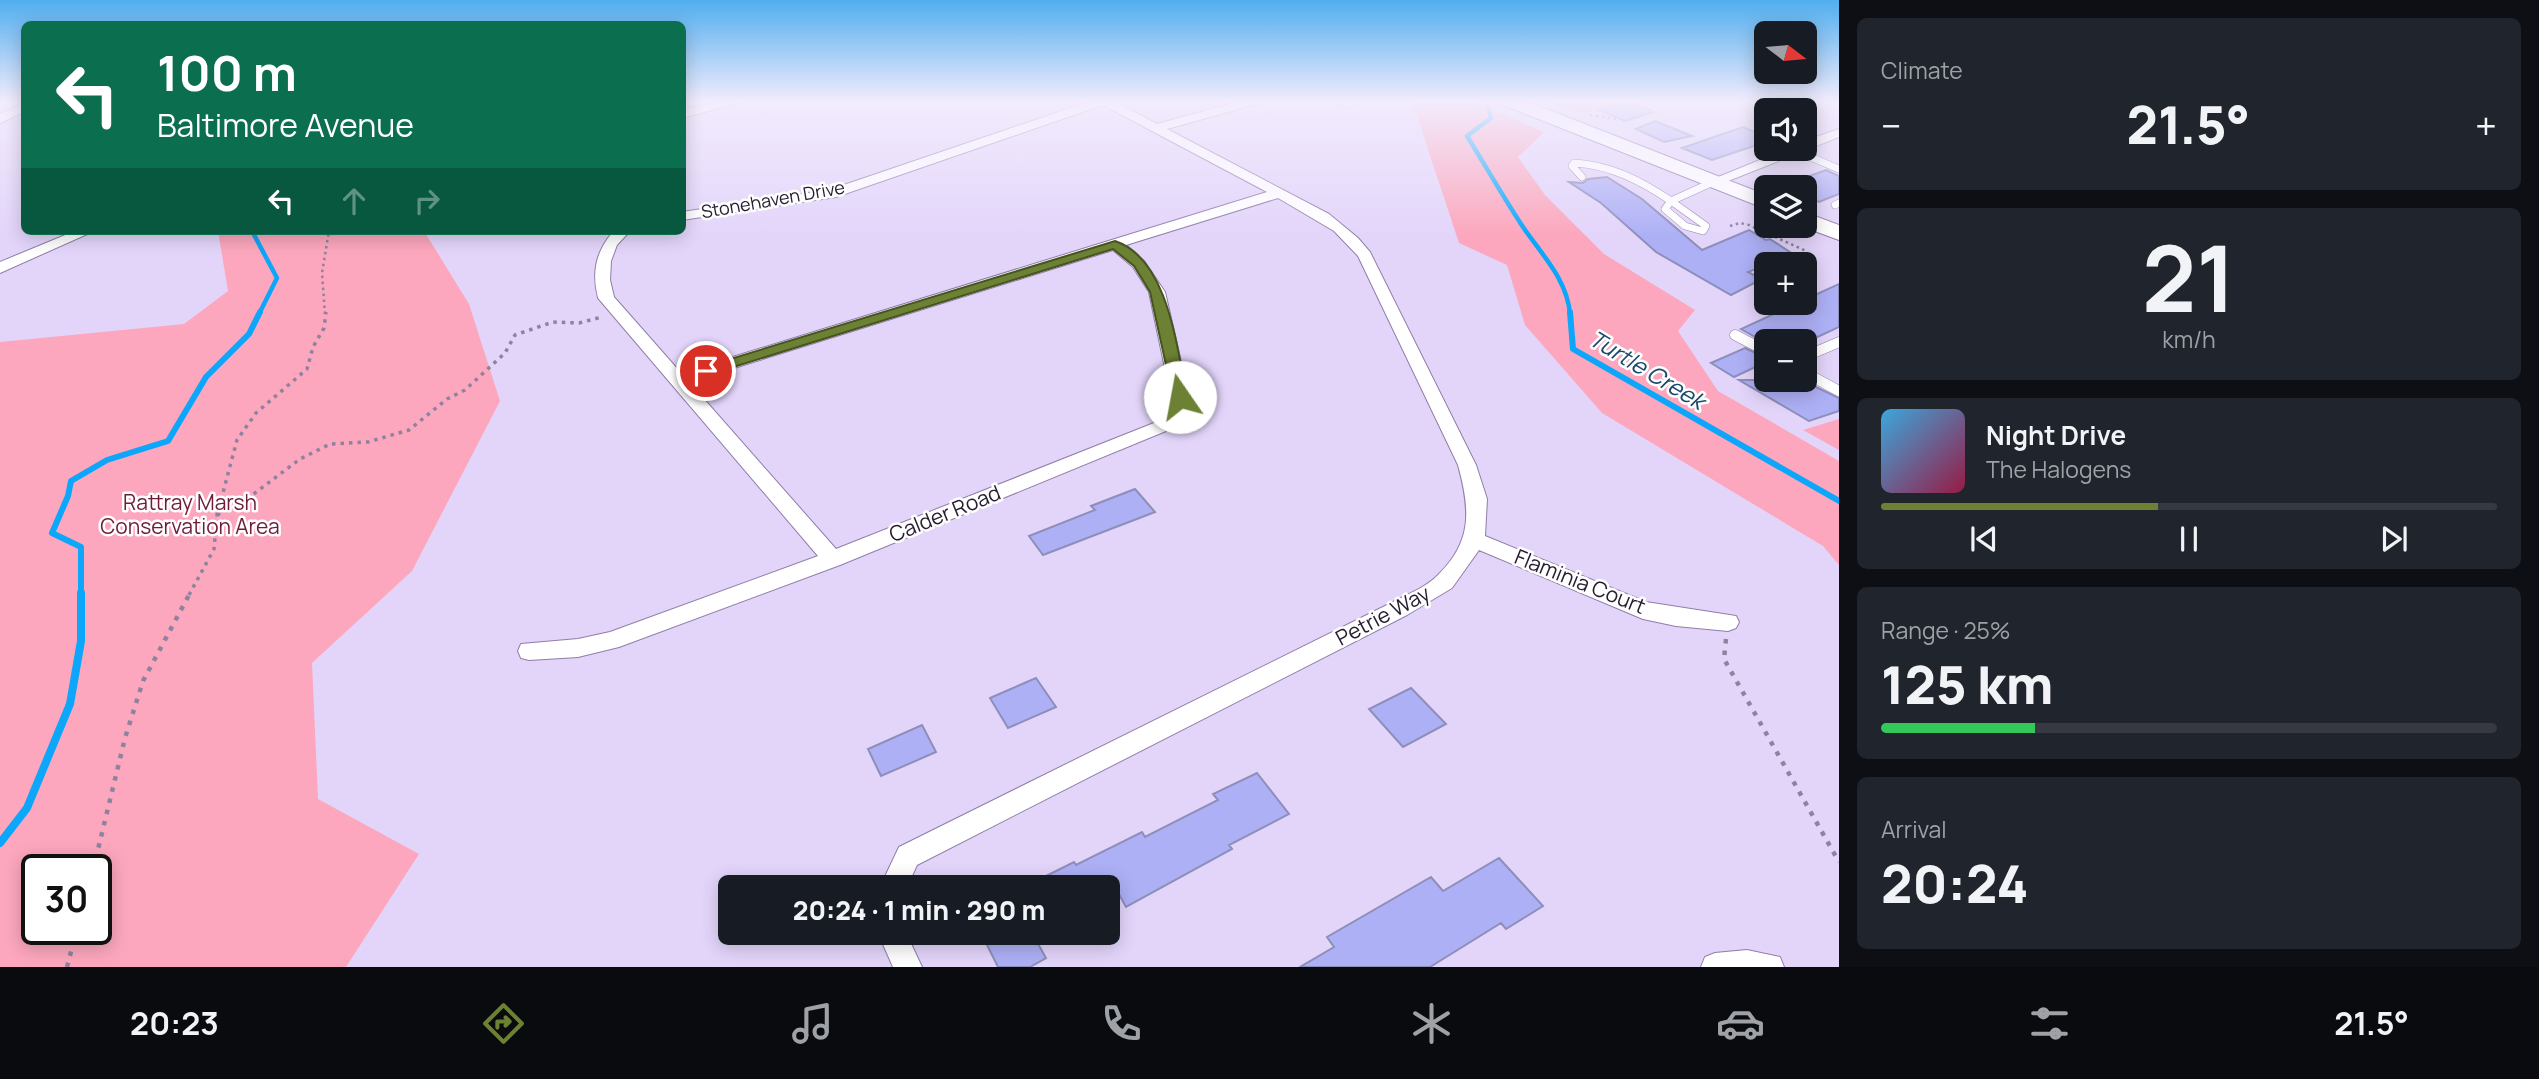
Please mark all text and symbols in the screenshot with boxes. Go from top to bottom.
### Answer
north arrow [1754,21,1816,84]
map controls [1754,21,1817,392]
text: 100 m [157,39,297,106]
icon: left [42,49,133,140]
text: Climate [1881,54,1963,86]
text: 21.5° [2127,89,2250,160]
button: sound [1754,98,1817,161]
text: − [1881,99,1902,151]
text: + [2475,99,2497,151]
text: Baltimore Avenue [157,103,414,147]
street label: Stonehaven Drive [699,175,847,223]
button: layers [1754,175,1817,238]
icon: left [262,182,300,220]
icon: ahead [335,182,373,220]
icon: right [408,182,446,220]
text: 21 [2142,215,2236,339]
button: + [1754,252,1817,315]
water label: Turtle Creek [1584,322,1715,418]
text: km/h [2162,323,2216,355]
button: − [1754,329,1817,392]
pin [676,341,736,401]
icon: arrive [687,352,725,390]
position arrow [1143,360,1217,434]
text: Night Drive [1986,417,2126,453]
text: The Halogens [1986,453,2131,485]
street label: Calder Road [885,478,1005,548]
park label: Rattray Marsh Conservation Area [100,488,280,540]
icon: previous [1965,520,2003,558]
icon: pause [2170,520,2208,558]
icon: next [2375,520,2413,558]
street label: Flaminia Court [1511,542,1650,620]
street label: Petrie Way [1330,579,1435,652]
text: Range · 25% [1881,614,2011,646]
text: 125 km [1881,649,2053,720]
text: Arrival [1881,813,1947,845]
text: 20:24 [1881,848,2028,919]
speed limit sign: 30 [21,854,112,945]
text: 20:24 · 1 min · 290 m [793,892,1045,928]
icon: directions [479,999,528,1048]
icon: music [788,999,837,1048]
icon: phone [1097,999,1146,1048]
icon: climate [1407,999,1456,1048]
icon: car [1716,999,1765,1048]
icon: filters [2025,999,2074,1048]
text: 20:23 [130,1001,219,1045]
text: 21.5° [2334,1001,2409,1045]

